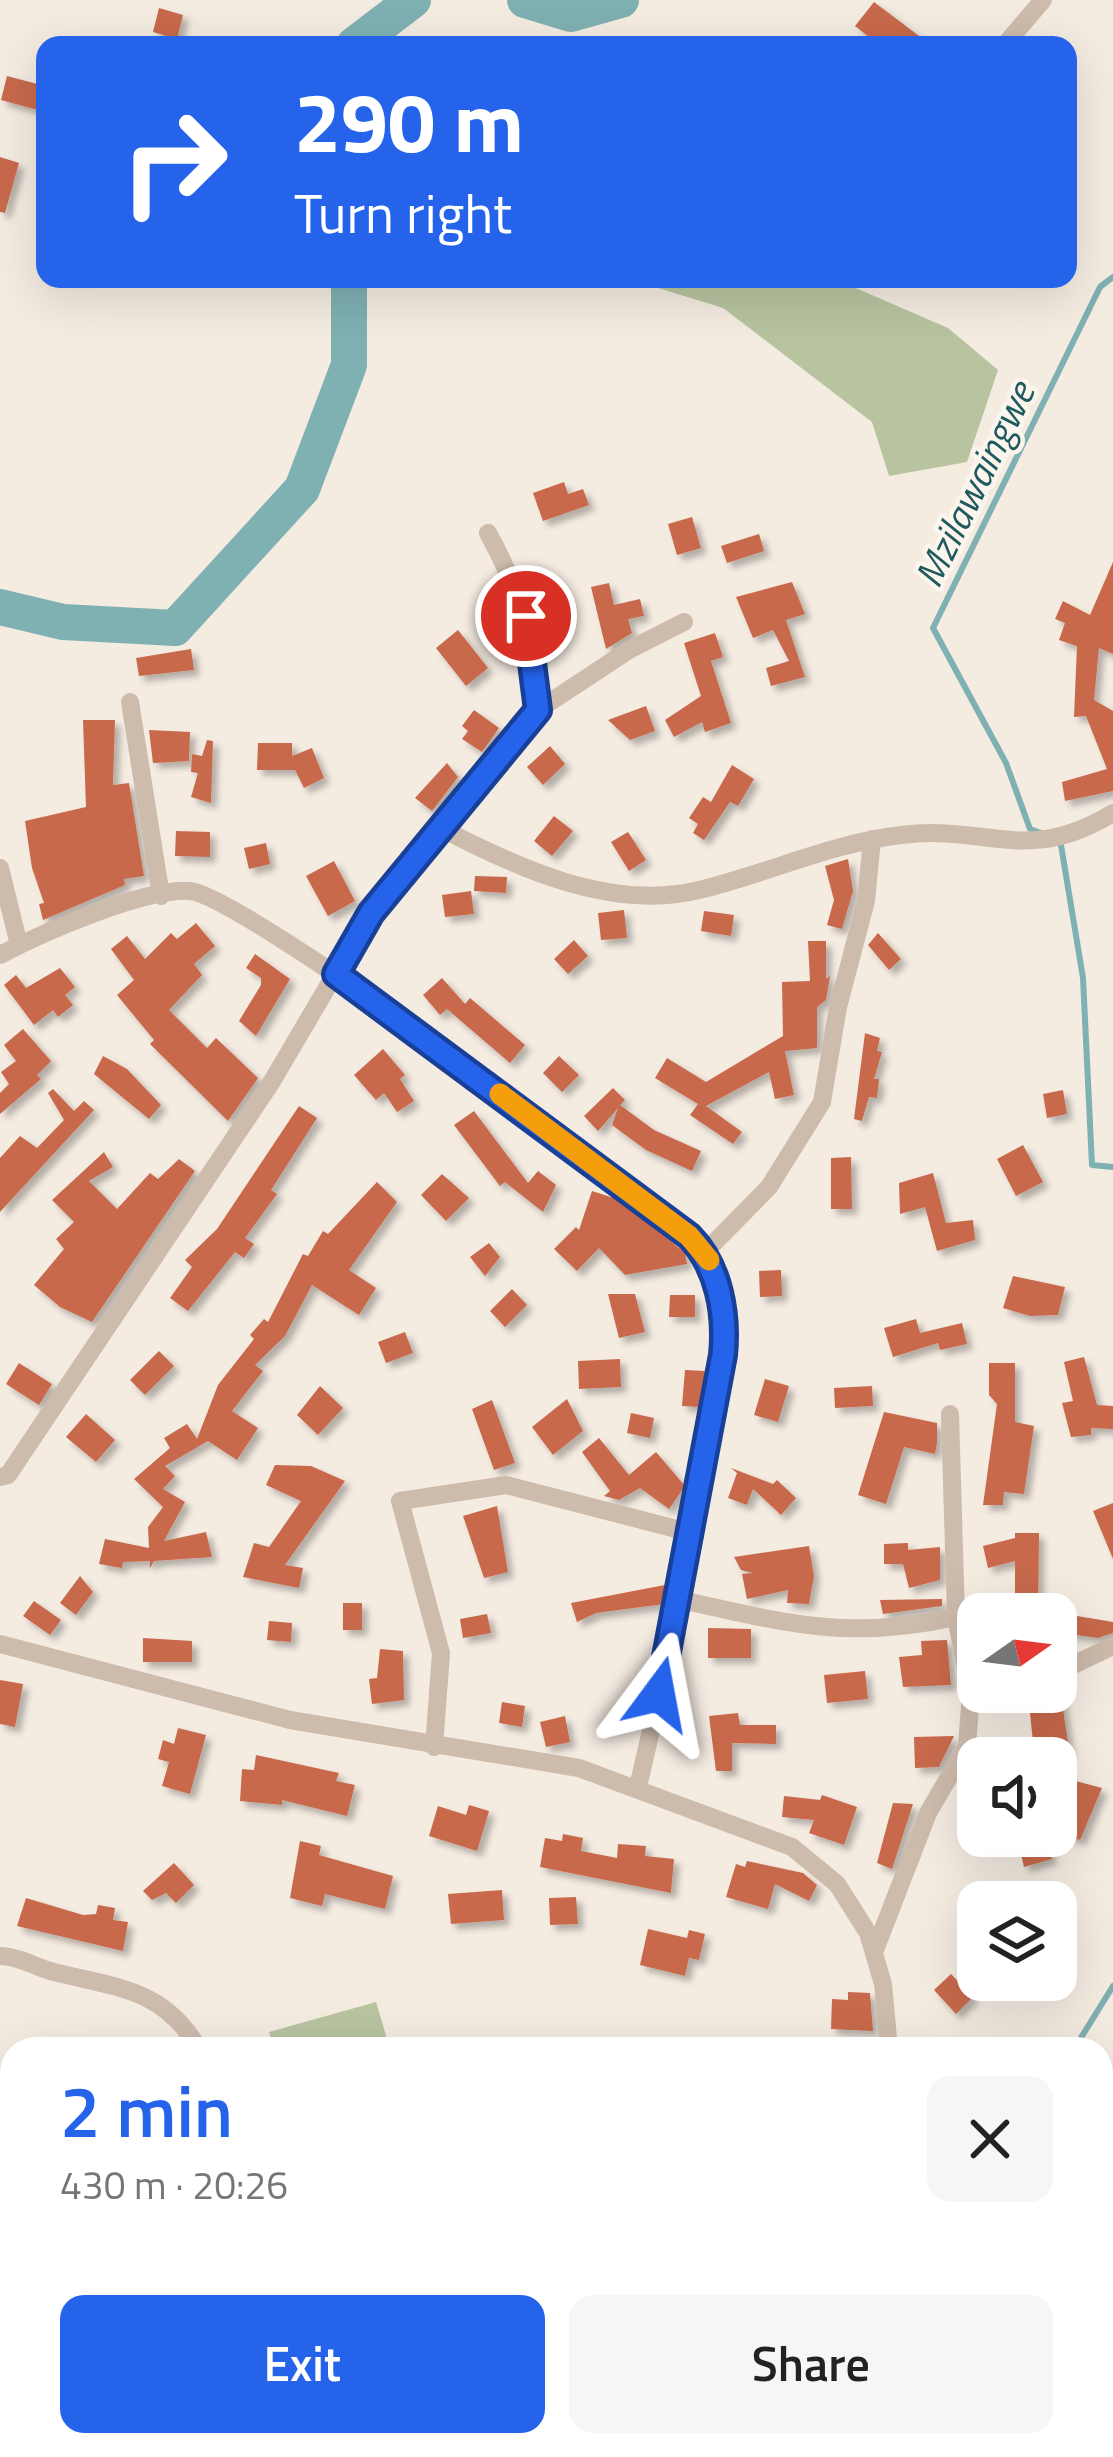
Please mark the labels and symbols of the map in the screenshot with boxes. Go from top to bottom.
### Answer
water label: Mzilawaingwe [899,369,1050,597]
pin [475,565,577,667]
north arrow [957,1593,1077,1713]
position arrow [596,1631,722,1757]

